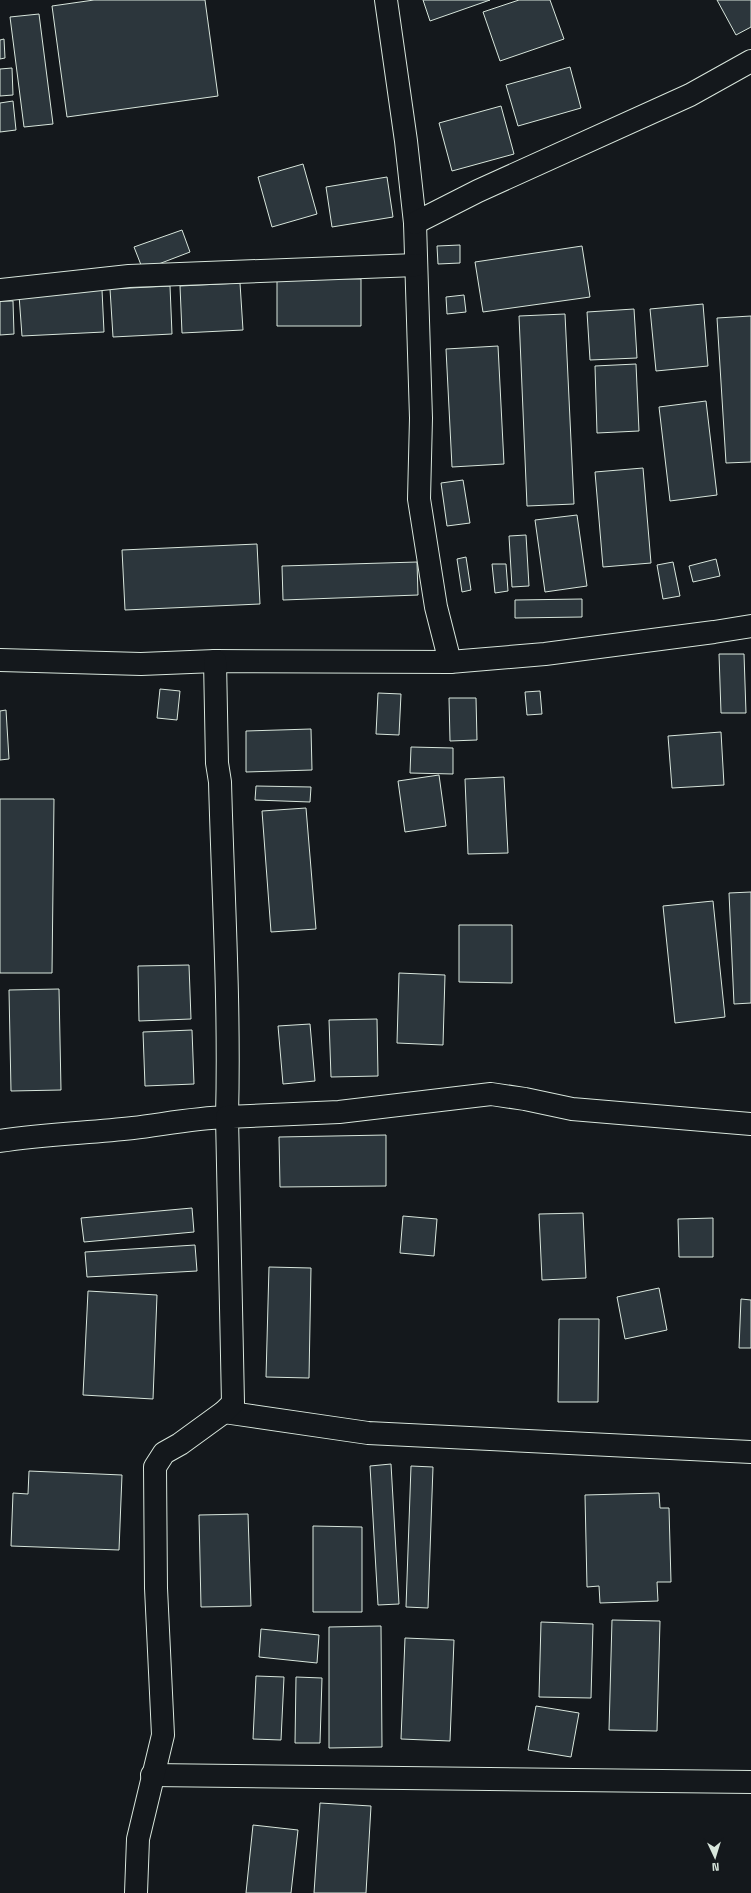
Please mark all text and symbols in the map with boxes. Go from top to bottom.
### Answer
north arrow [695,1837,735,1877]
text: N [712,1860,720,1874]

